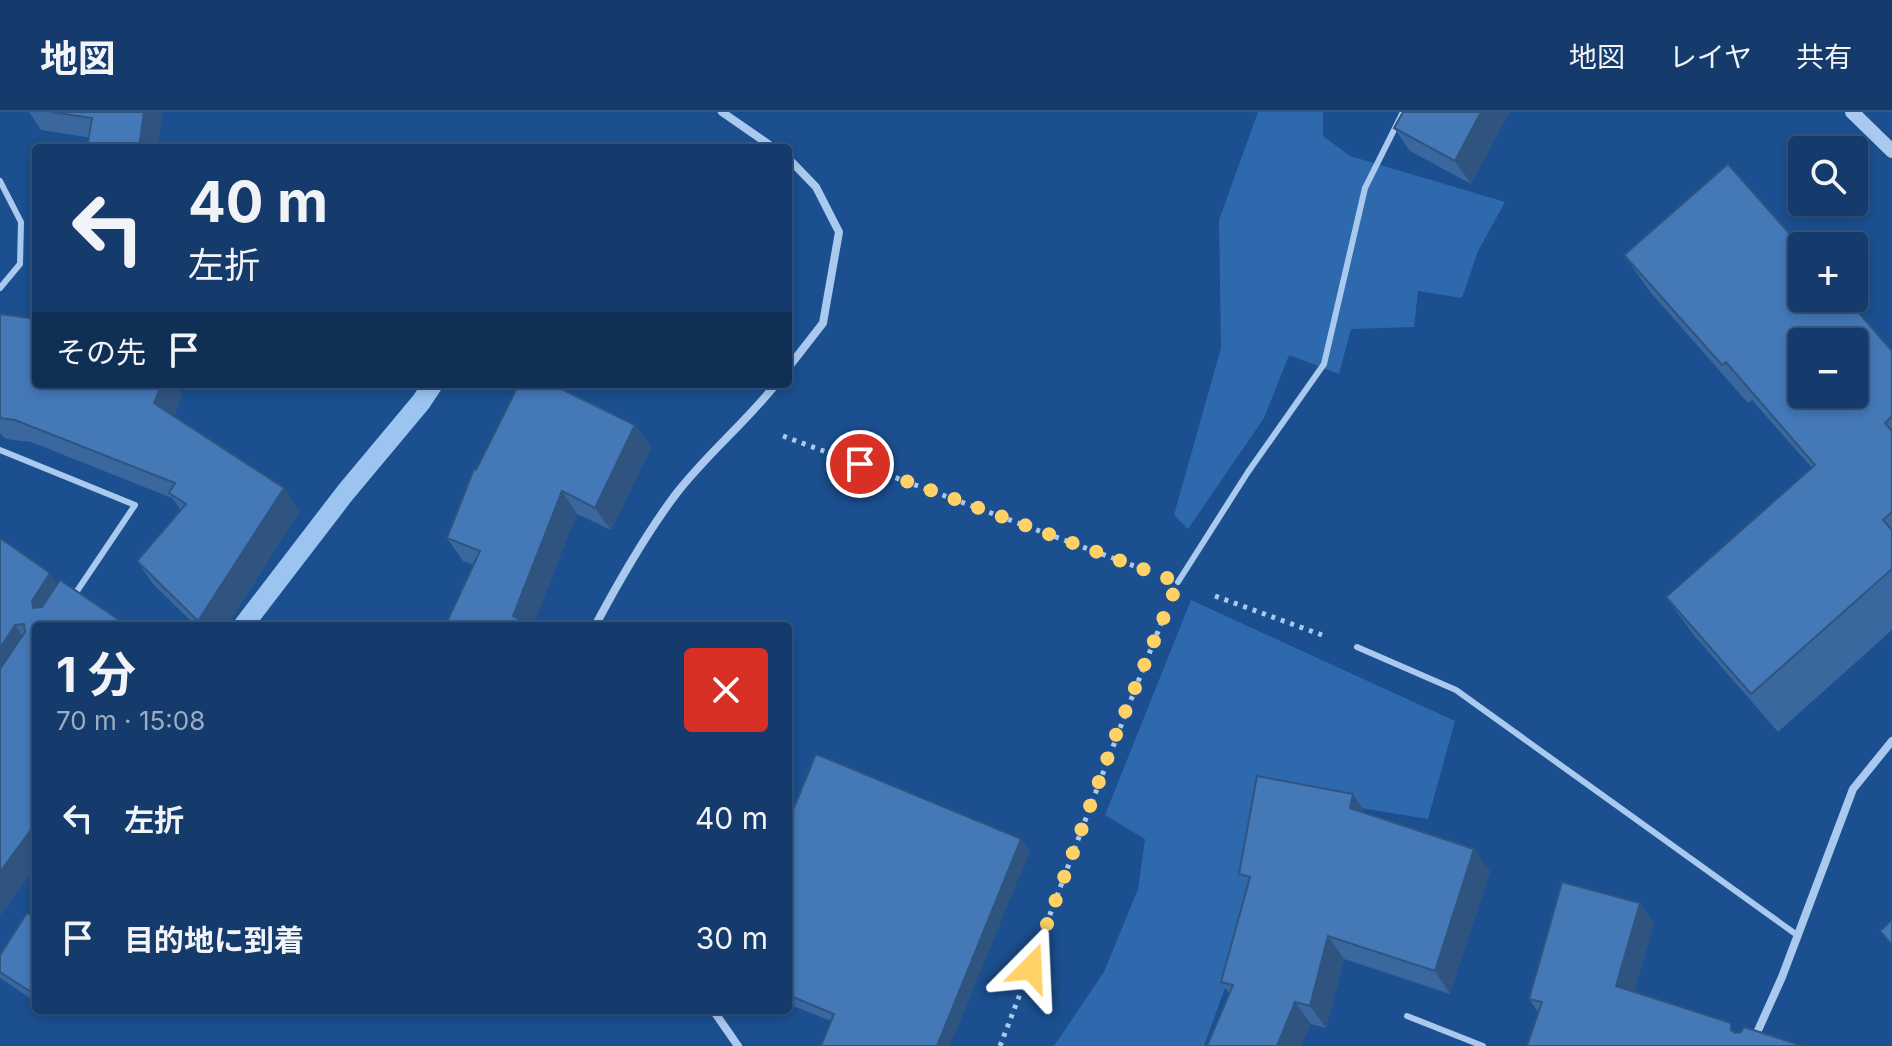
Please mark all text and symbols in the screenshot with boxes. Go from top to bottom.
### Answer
text: 地図 [40,35,116,81]
text: 地図 [1569,40,1625,74]
text: レイヤ [1669,40,1752,74]
text: 共有 [1796,40,1852,74]
map controls [1788,136,1868,408]
button: search [1788,136,1868,216]
text: 40 m [188,168,328,236]
icon: left [56,176,160,280]
button: + [1788,232,1868,312]
text: 左折 [188,243,260,287]
icon: arrive [162,328,206,372]
button: − [1788,328,1868,408]
text: その先 [56,334,146,370]
pin [826,430,894,498]
icon: arrive [838,442,882,486]
text: 1 分 [56,645,136,704]
button: close [684,648,768,732]
text: 70 m · 15:08 [56,705,205,736]
icon: left [56,796,100,840]
text: 40 m [695,800,768,836]
text: 左折 [124,802,184,838]
icon: arrive [56,916,100,960]
text: 30 m [696,920,768,956]
text: 目的地に到着 [124,922,304,958]
position arrow [989,926,1073,1010]

